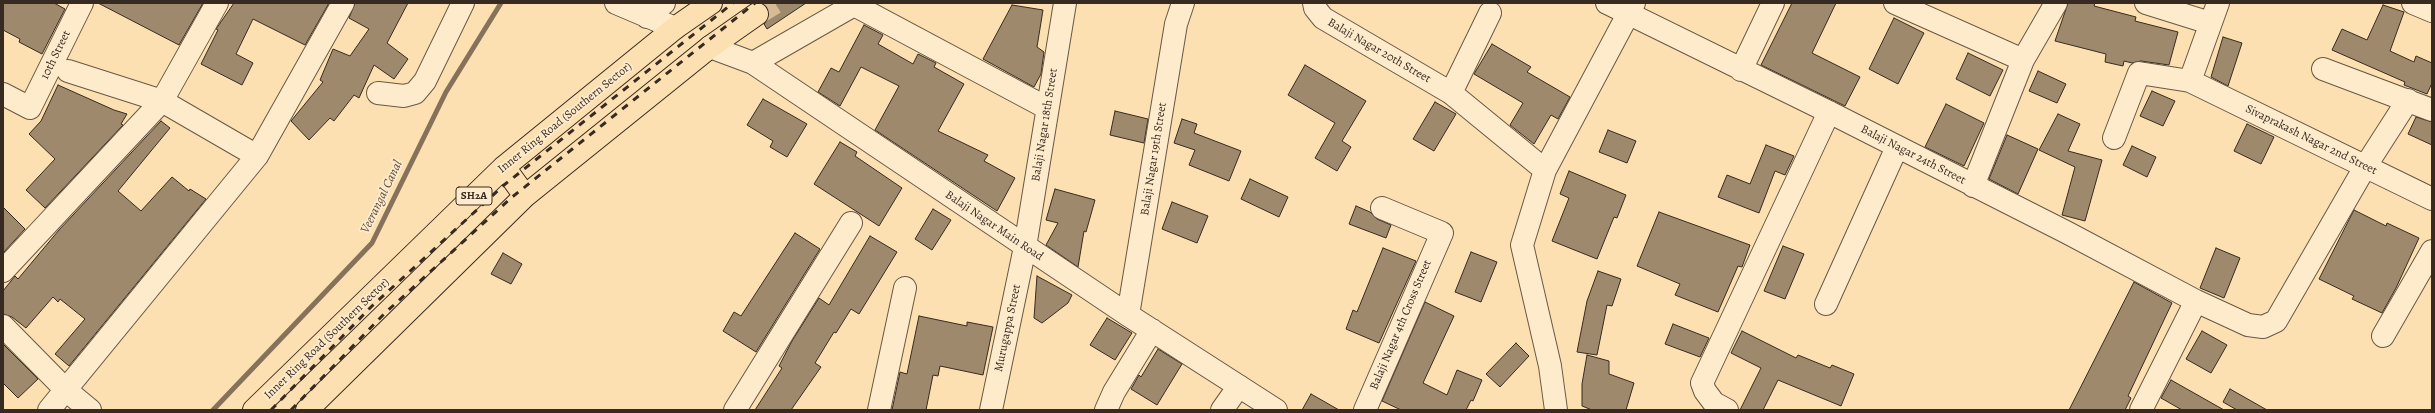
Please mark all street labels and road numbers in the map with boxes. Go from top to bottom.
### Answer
street label: Balaji Nagar 20th Street [1325,16,1433,86]
street label: 10th Street [38,28,74,82]
street label: Inner Ring Road (Southern Sector) [495,59,635,177]
street label: Balaji Nagar 18th Street [1029,67,1061,183]
street label: Balaji Nagar 19th Street [1138,101,1170,217]
street label: Sivaprakash Nagar 2nd Street [2243,102,2379,178]
street label: Balaji Nagar 24th Street [1858,122,1968,188]
road number: SH2A [456,187,492,205]
street label: Balaji Nagar Main Road [942,188,1046,264]
street label: Balaji Nagar 4th Cross Street [1367,258,1435,392]
street label: Inner Ring Road (Southern Sector) [261,275,393,403]
street label: Murugappa Street [992,283,1024,373]

